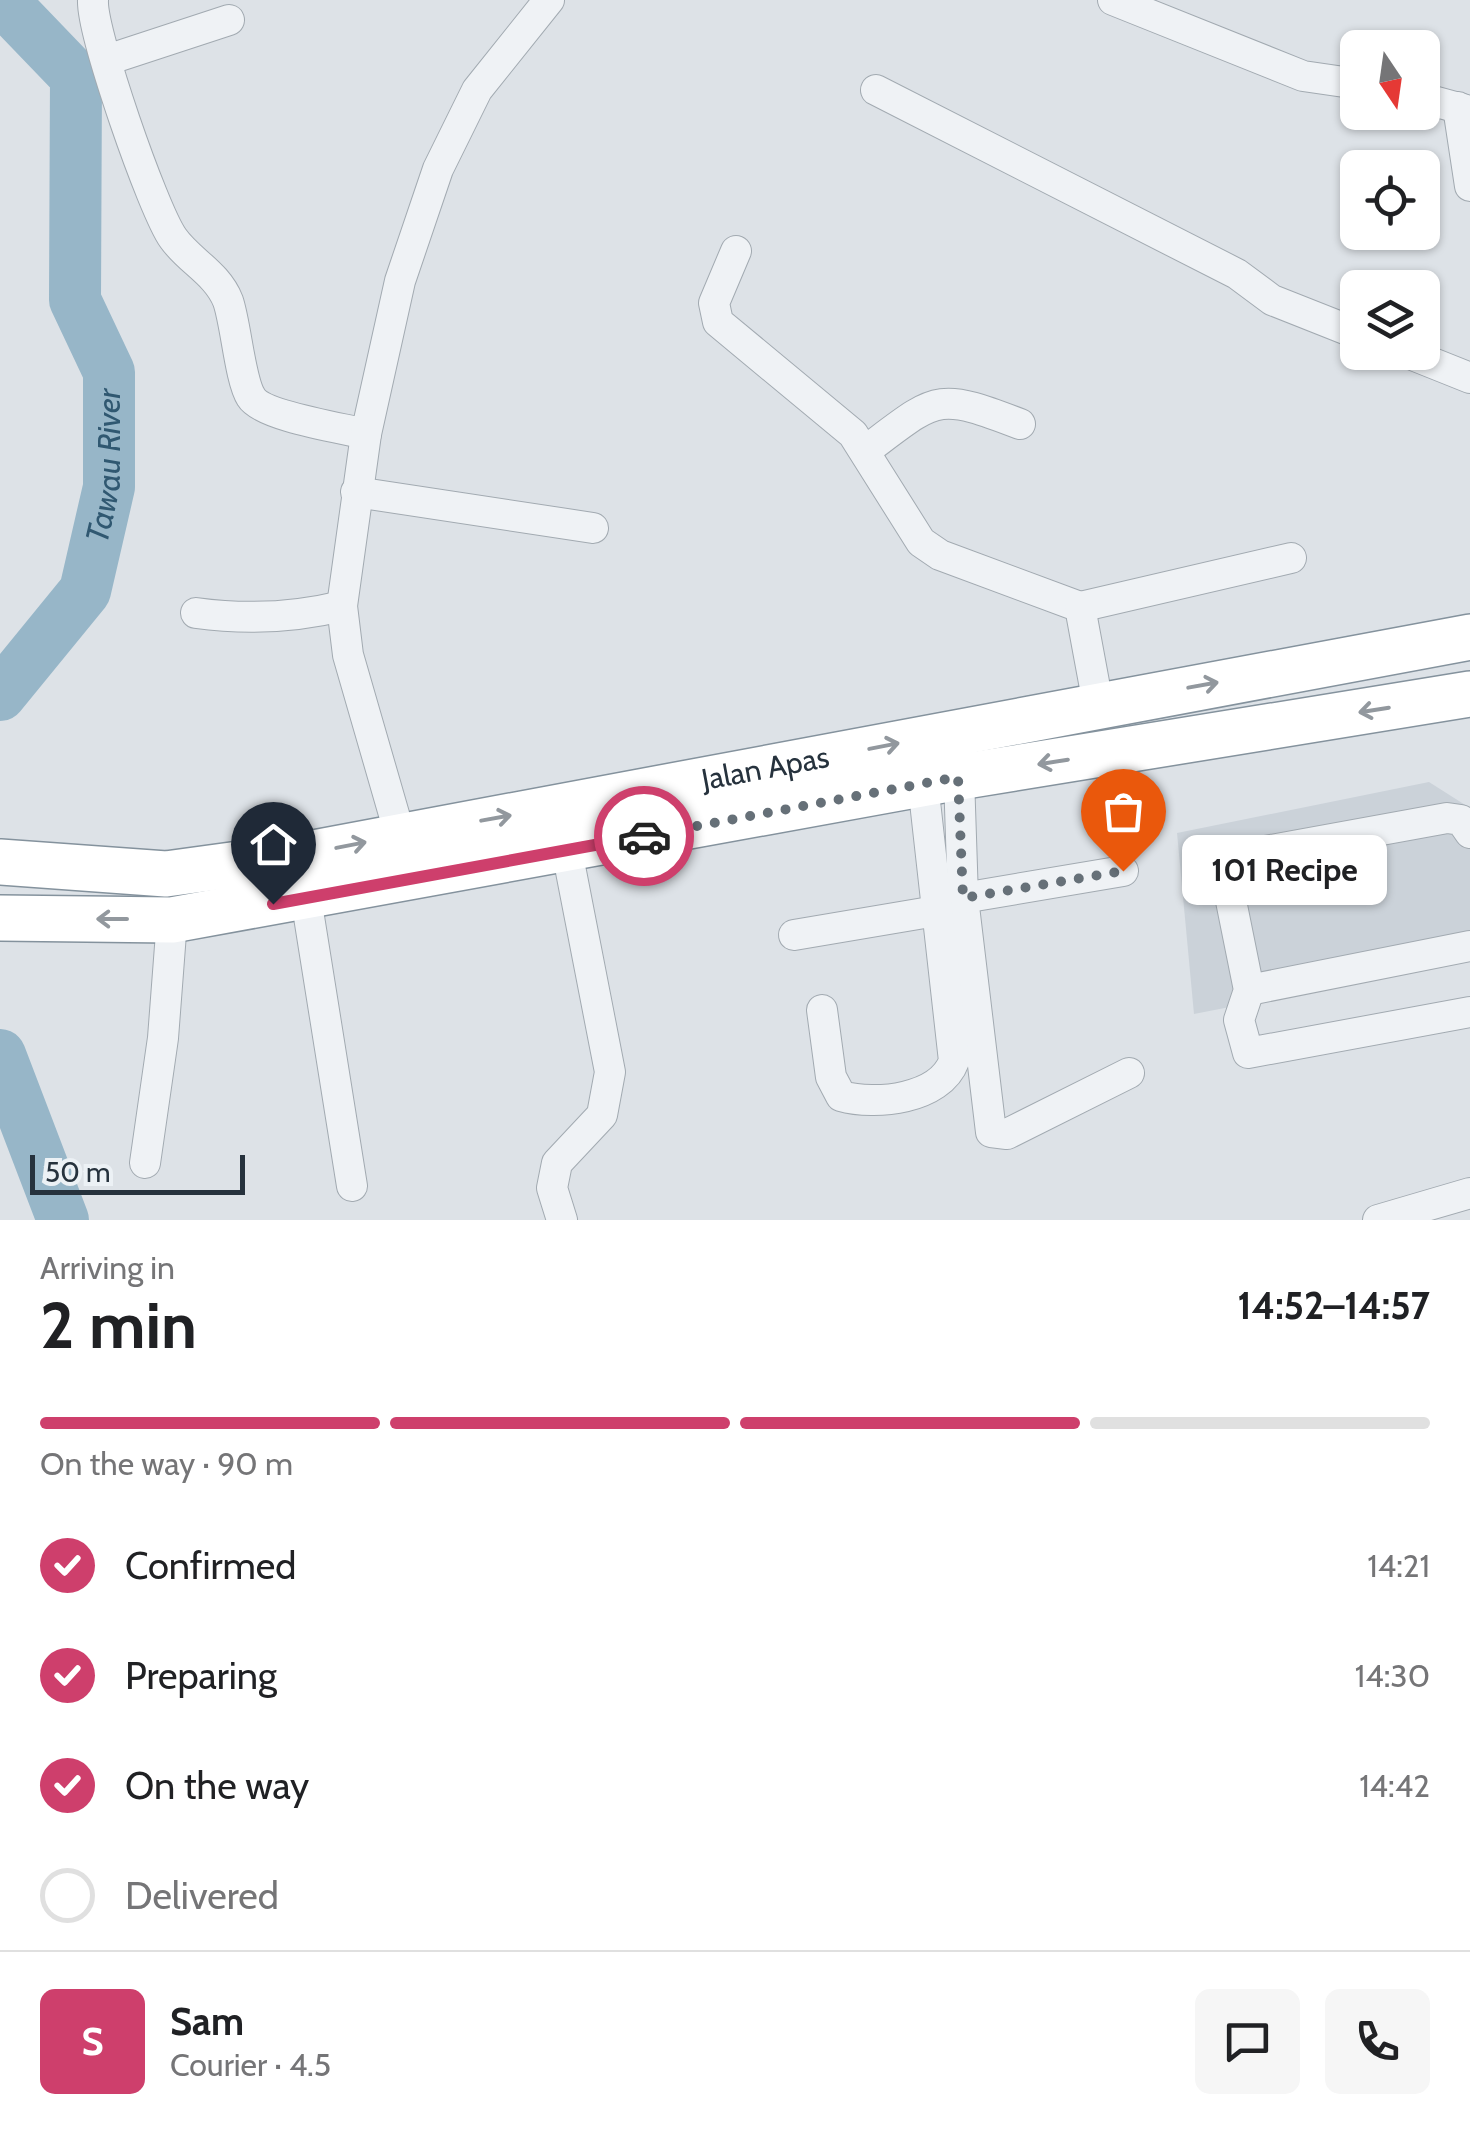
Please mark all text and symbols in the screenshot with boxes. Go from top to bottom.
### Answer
north arrow [1340,30,1440,130]
map controls [1340,30,1440,370]
button: locate [1340,150,1440,250]
button: layers [1340,270,1440,370]
water label: Tawau River [77,387,128,546]
one-way arrow [1187,675,1219,694]
one-way arrow [1358,701,1390,720]
one-way arrow [867,736,900,755]
street label: Jalan Apas [697,738,832,798]
one-way arrow [1037,753,1070,771]
pin [1081,769,1166,872]
icon: bag [1096,784,1151,839]
courier [594,786,694,886]
pin [231,802,316,905]
one-way arrow [479,808,512,827]
icon: car [617,809,672,864]
icon: home [246,817,301,872]
one-way arrow [334,835,367,854]
callout: 101 Recipe [1183,836,1388,906]
text: 101 Recipe [1211,850,1358,889]
one-way arrow [97,910,130,928]
scale bar [30,1150,245,1194]
text: 50 m [45,1155,111,1189]
text: Arriving in [40,1248,175,1287]
text: 14:52–14:57 [1238,1282,1430,1329]
text: 2 min [40,1285,197,1364]
text: On the way · 90 m [40,1444,293,1483]
icon: check [40,1538,95,1593]
text: Confirmed [125,1542,296,1589]
text: 14:21 [1367,1546,1430,1585]
icon: check [40,1648,95,1703]
text: Preparing [125,1652,277,1699]
text: 14:30 [1355,1656,1430,1695]
icon: check [40,1758,95,1813]
text: On the way [125,1762,309,1809]
text: 14:42 [1359,1766,1430,1805]
text: Delivered [125,1872,279,1919]
button: chat [1195,1989,1300,2094]
button: phone [1325,1989,1430,2094]
text: Sam [170,1998,244,2045]
text: S [81,2018,104,2065]
text: Courier · 4.5 [170,2045,331,2084]

